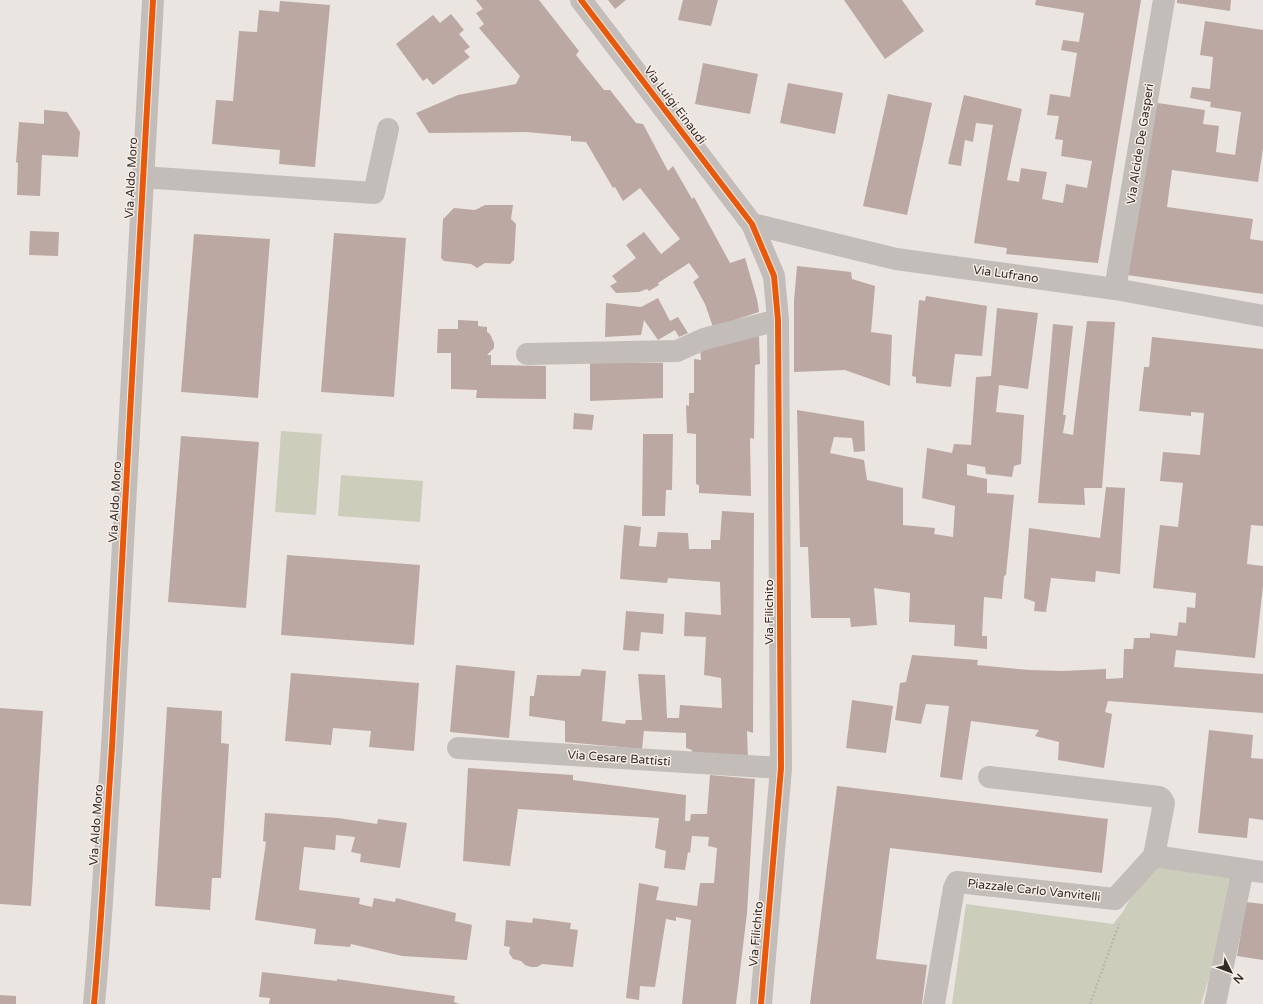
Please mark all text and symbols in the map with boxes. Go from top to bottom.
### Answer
street label: Via Luigi Einaudi [641,63,709,147]
street label: Via Alcide De Gasperi [1124,83,1156,205]
street label: Via Aldo Moro [122,137,140,219]
street label: Via Lufrano [972,262,1040,286]
street label: Via Aldo Moro [106,461,124,543]
street label: Via Filichito [762,579,776,645]
street label: Via Cesare Battisti [567,747,671,769]
street label: Via Aldo Moro [86,784,106,866]
street label: Piazzale Carlo Vanvitelli [967,876,1101,904]
street label: Via Filichito [746,901,766,967]
north arrow [1211,952,1251,992]
text: N [1230,971,1246,986]

